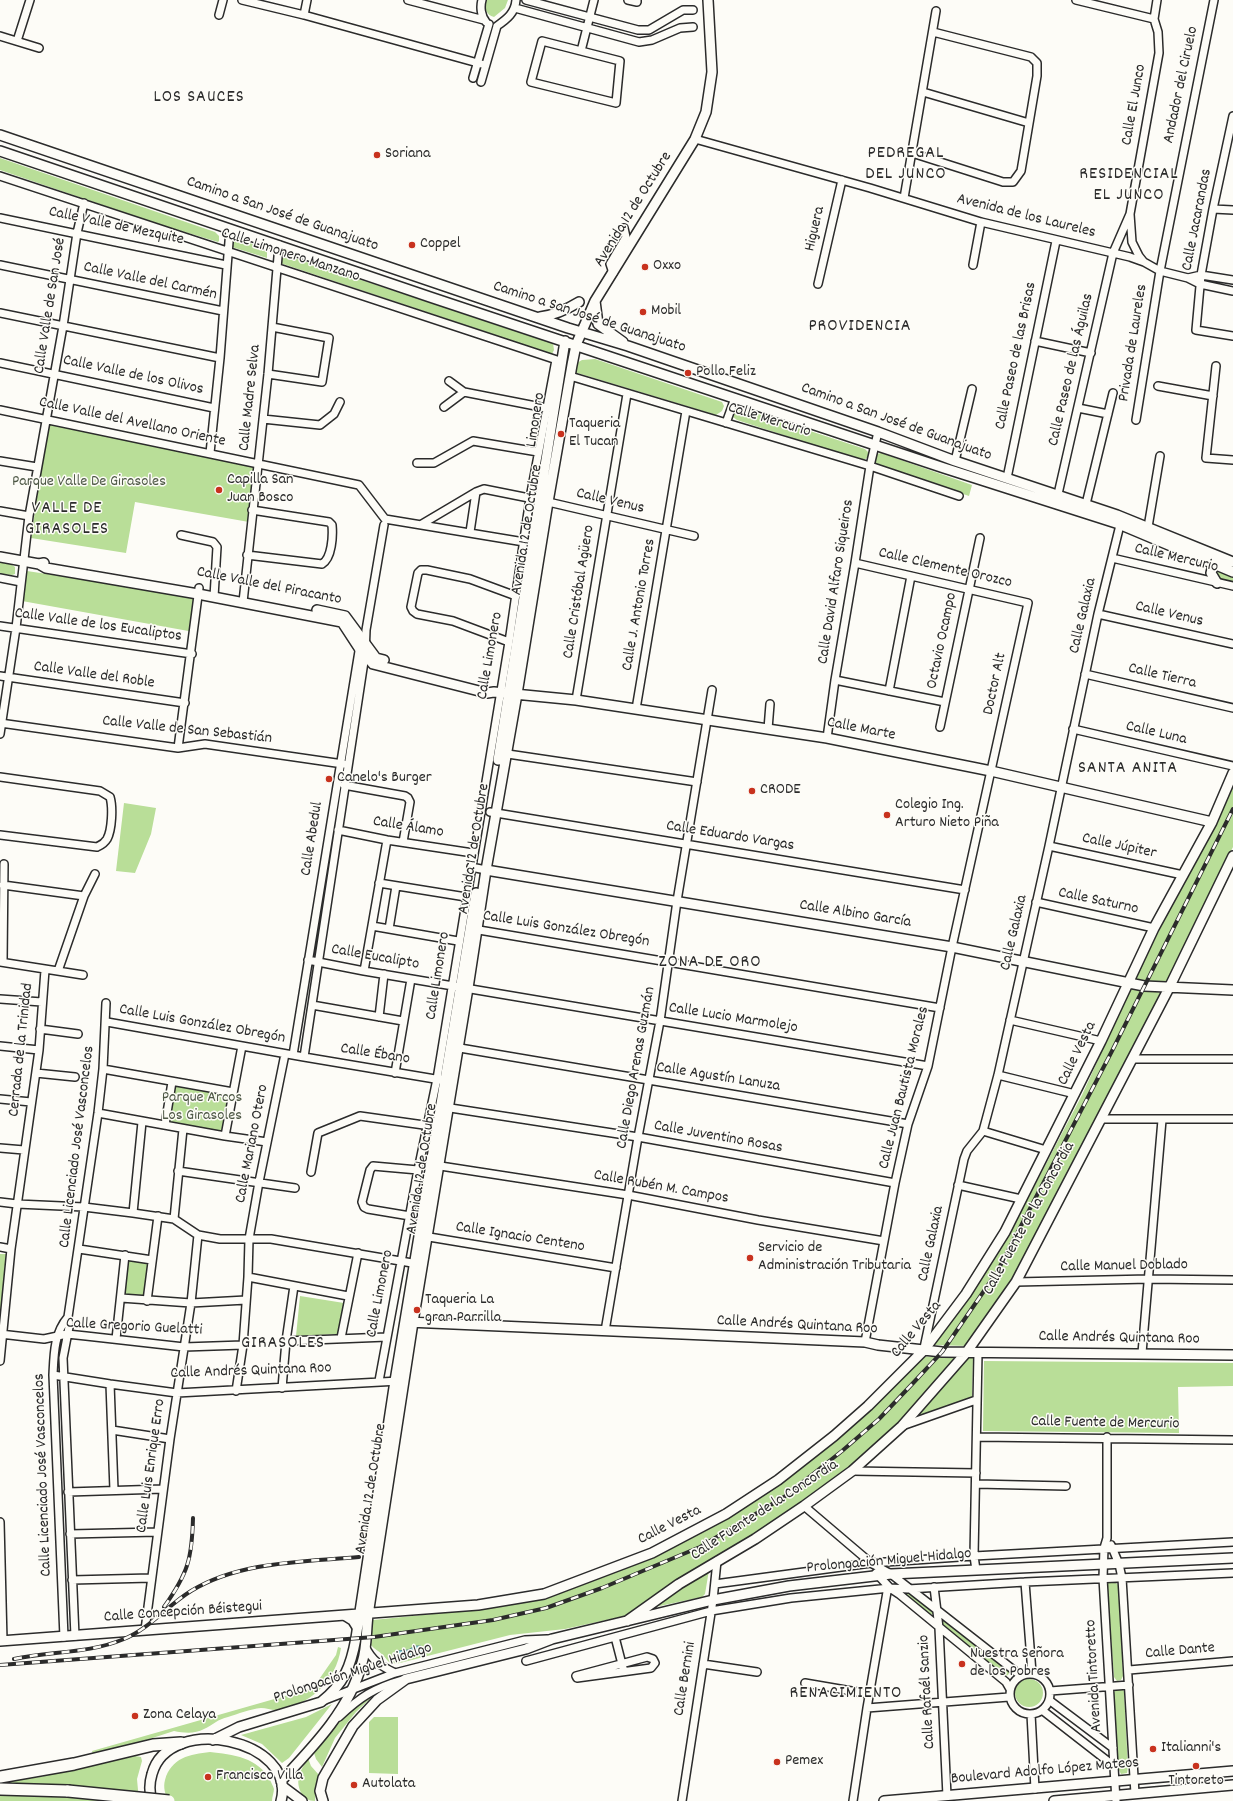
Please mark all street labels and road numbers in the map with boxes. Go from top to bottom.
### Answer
street label: Andador del Ciruelo [1160,25,1204,145]
street label: Calle El Junco [1118,63,1152,147]
street label: Avenida 12 de Octubre [591,149,677,271]
street label: Calle Jacarandas [1179,167,1217,273]
street label: Camino a San José de Guanajuato [184,173,380,257]
street label: Avenida de los Laureles [955,190,1097,244]
street label: Calle Valle de Mezquite [47,203,185,251]
street label: Higuera [802,205,830,253]
street label: Calle Limonero Manzano [218,224,362,288]
street label: Calle Valle de San José [31,237,71,375]
street label: Calle Valle del Carmén [82,258,218,306]
street label: Camino a San José de Guanajuato [490,278,688,358]
street label: Calle Paseo de las Brisas [992,280,1042,432]
street label: Privada de Laureles [1115,283,1153,403]
street label: Calle Paseo de las Águilas [1045,292,1099,448]
street label: Calle Madre Selva [236,344,266,452]
street label: Calle Valle de los Olivos [61,352,205,400]
street label: Camino a San José de Guanajuato [798,379,994,467]
street label: Limonero [523,391,551,449]
street label: Calle Valle del Avellano Oriente [37,394,227,452]
street label: Calle Mercurio [725,399,813,443]
street label: Avenida 12 de Octubre [508,463,548,597]
street label: Calle Venus [574,485,646,519]
street label: Calle David Alfaro Siqueiros [815,498,859,666]
street label: Calle Cristóbal Agüero [560,524,600,660]
street label: Calle J. Antonio Torres [619,537,661,673]
street label: Calle Mercurio [1132,540,1220,578]
street label: Calle Clemente Orozco [876,544,1014,594]
street label: Calle Valle del Piracanto [195,564,343,610]
street label: Calle Galaxia [1066,576,1102,656]
street label: Octavio Ocampo [923,591,963,691]
street label: Calle Venus [1133,598,1205,632]
street label: Calle Valle de los Eucaliptos [13,605,183,647]
street label: Calle Limonero [474,611,508,701]
street label: Doctor Alt [980,651,1012,717]
street label: Calle Valle del Roble [32,658,156,694]
street label: Calle Tierra [1126,660,1198,694]
street label: Calle Valle de San Sebastián [101,713,273,749]
street label: Calle Marte [825,714,897,746]
street label: Calle Luna [1124,718,1188,750]
street label: Avenida 12 de Octubre [455,782,495,916]
street label: Calle Abedul [298,801,328,877]
street label: Calle Álamo [371,813,445,843]
street label: Calle Eduardo Vargas [665,817,795,857]
street label: Calle Júpiter [1080,830,1158,864]
street label: Calle Saturno [1056,884,1140,920]
street label: Calle Galaxia [997,893,1033,973]
street label: Calle Albino García [798,897,912,933]
street label: Calle Luis González Obregón [481,907,651,953]
street label: Calle Limonero [423,931,455,1021]
street label: Calle Eucalipto [330,941,420,975]
street label: Cerrada de la Trinidad [5,982,39,1118]
street label: Calle Diego Arenas Guzmán [613,985,661,1151]
street label: Calle Lucio Marmolejo [667,999,799,1039]
street label: Calle Luis González Obregón [117,1001,287,1049]
street label: Calle Juan Bautista Morales [875,1005,935,1171]
street label: Calle Vesta [1054,1019,1102,1089]
street label: Calle Ébano [339,1040,411,1070]
street label: Calle Licenciado José Vasconcelos [56,1045,100,1249]
street label: Calle Agustín Lanuza [655,1059,781,1097]
street label: Calle Mariano Otero [232,1083,274,1205]
street label: Avenida 12 de Octubre [403,1102,443,1236]
street label: Calle Juventino Rosas [652,1117,784,1159]
street label: Calle Fuente de la Concordia [980,1139,1080,1299]
street label: Calle Rubén M. Campos [592,1167,730,1209]
street label: Calle Galaxia [915,1204,949,1284]
street label: Calle Ignacio Centeno [454,1218,586,1258]
street label: Calle Limonero [363,1249,399,1339]
street label: Calle Manuel Doblado [1060,1256,1188,1278]
street label: Calle Vesta [888,1298,946,1362]
street label: Calle Andrés Quintana Roo [716,1312,878,1340]
street label: Calle Gregorio Guelatti [65,1315,203,1341]
street label: Calle Andrés Quintana Roo [1038,1328,1200,1350]
street label: Calle Andrés Quintana Roo [170,1360,332,1384]
street label: Calle Licenciado José Vasconcelos [31,1373,57,1577]
street label: Calle Luis Enrique Erro [133,1398,171,1534]
street label: Calle Fuente de Mercurio [1031,1413,1179,1435]
street label: Avenida 12 de Octubre [352,1422,392,1556]
street label: Calle Fuente de la Concordia [688,1456,842,1566]
street label: Calle Vesta [635,1502,705,1550]
street label: Prolongación Miguel Hidalgo [806,1545,972,1579]
street label: Calle Concepción Béistegui [103,1598,263,1628]
street label: Avenida Tintoretto [1082,1619,1108,1733]
street label: Calle Rafaél Sanzio [915,1634,941,1750]
street label: Prolongación Miguel Hidalgo [271,1639,435,1709]
street label: Calle Dante [1144,1639,1216,1665]
street label: Calle Bernini [671,1640,701,1718]
street label: Boulevard Adolfo López Mateos [950,1754,1140,1790]

